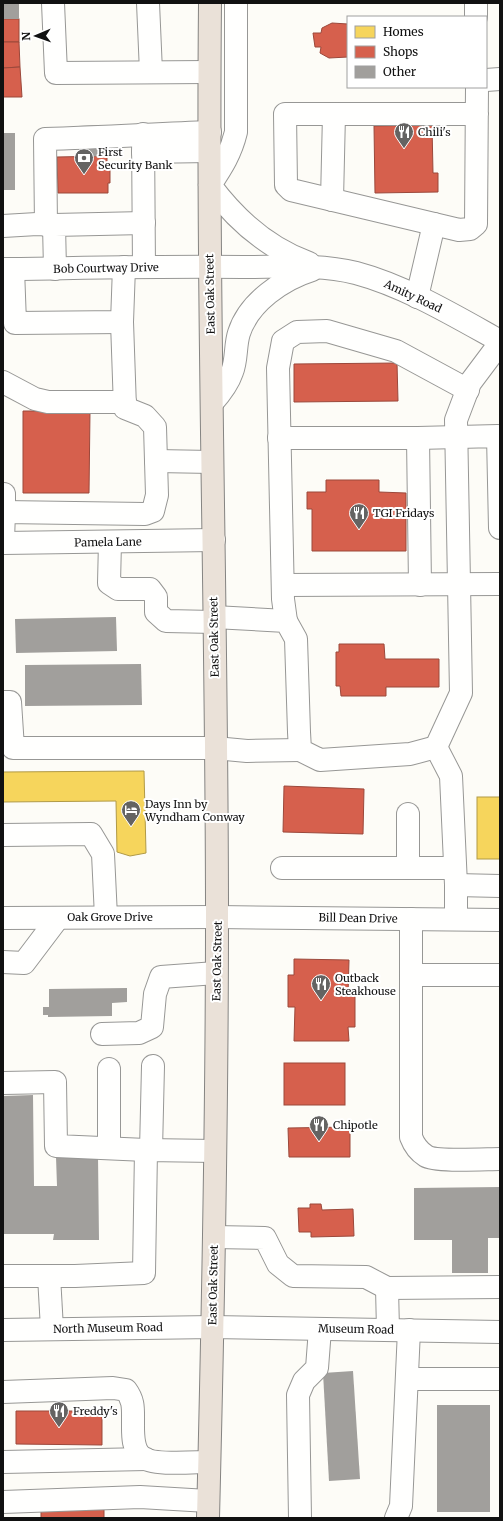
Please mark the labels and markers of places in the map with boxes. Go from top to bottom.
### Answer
restaurant icon: Chili's [393,121,415,149]
place label: Chili's [418,125,451,139]
place label: First Security Bank [98,145,173,172]
bank icon: First Security Bank [73,147,95,175]
restaurant icon: TGI Fridays [348,502,370,530]
place label: TGI Fridays [373,506,434,520]
place label: Days Inn by Wyndham Conway [144,797,245,824]
hotel icon: Days Inn by Wyndham Conway [120,799,142,827]
place label: Outback Steakhouse [335,971,396,998]
restaurant icon: Outback Steakhouse [310,973,332,1001]
restaurant icon: Chipotle [308,1114,330,1142]
place label: Chipotle [333,1118,378,1132]
restaurant icon: Freddy's [48,1400,70,1428]
place label: Freddy's [73,1404,118,1418]

